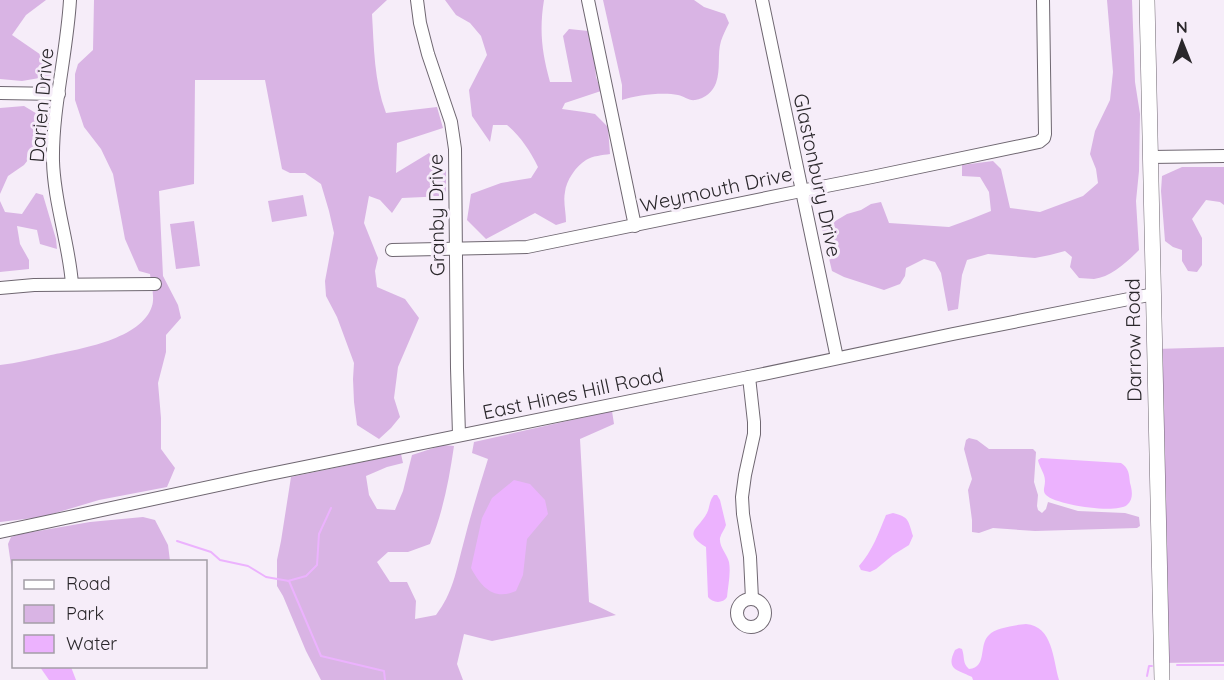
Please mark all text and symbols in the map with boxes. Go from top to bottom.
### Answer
north arrow [1152,12,1212,72]
text: N [1176,17,1188,37]
street label: Darien Drive [24,47,58,163]
street label: Glastonbury Drive [788,91,848,259]
street label: Granby Drive [422,154,450,276]
street label: Weymouth Drive [638,161,794,217]
street label: Darrow Road [1119,278,1147,402]
street label: East Hines Hill Road [480,362,666,424]
legend [12,560,207,668]
text: Road [66,572,111,595]
text: Park [66,602,104,625]
text: Water [66,632,117,655]

